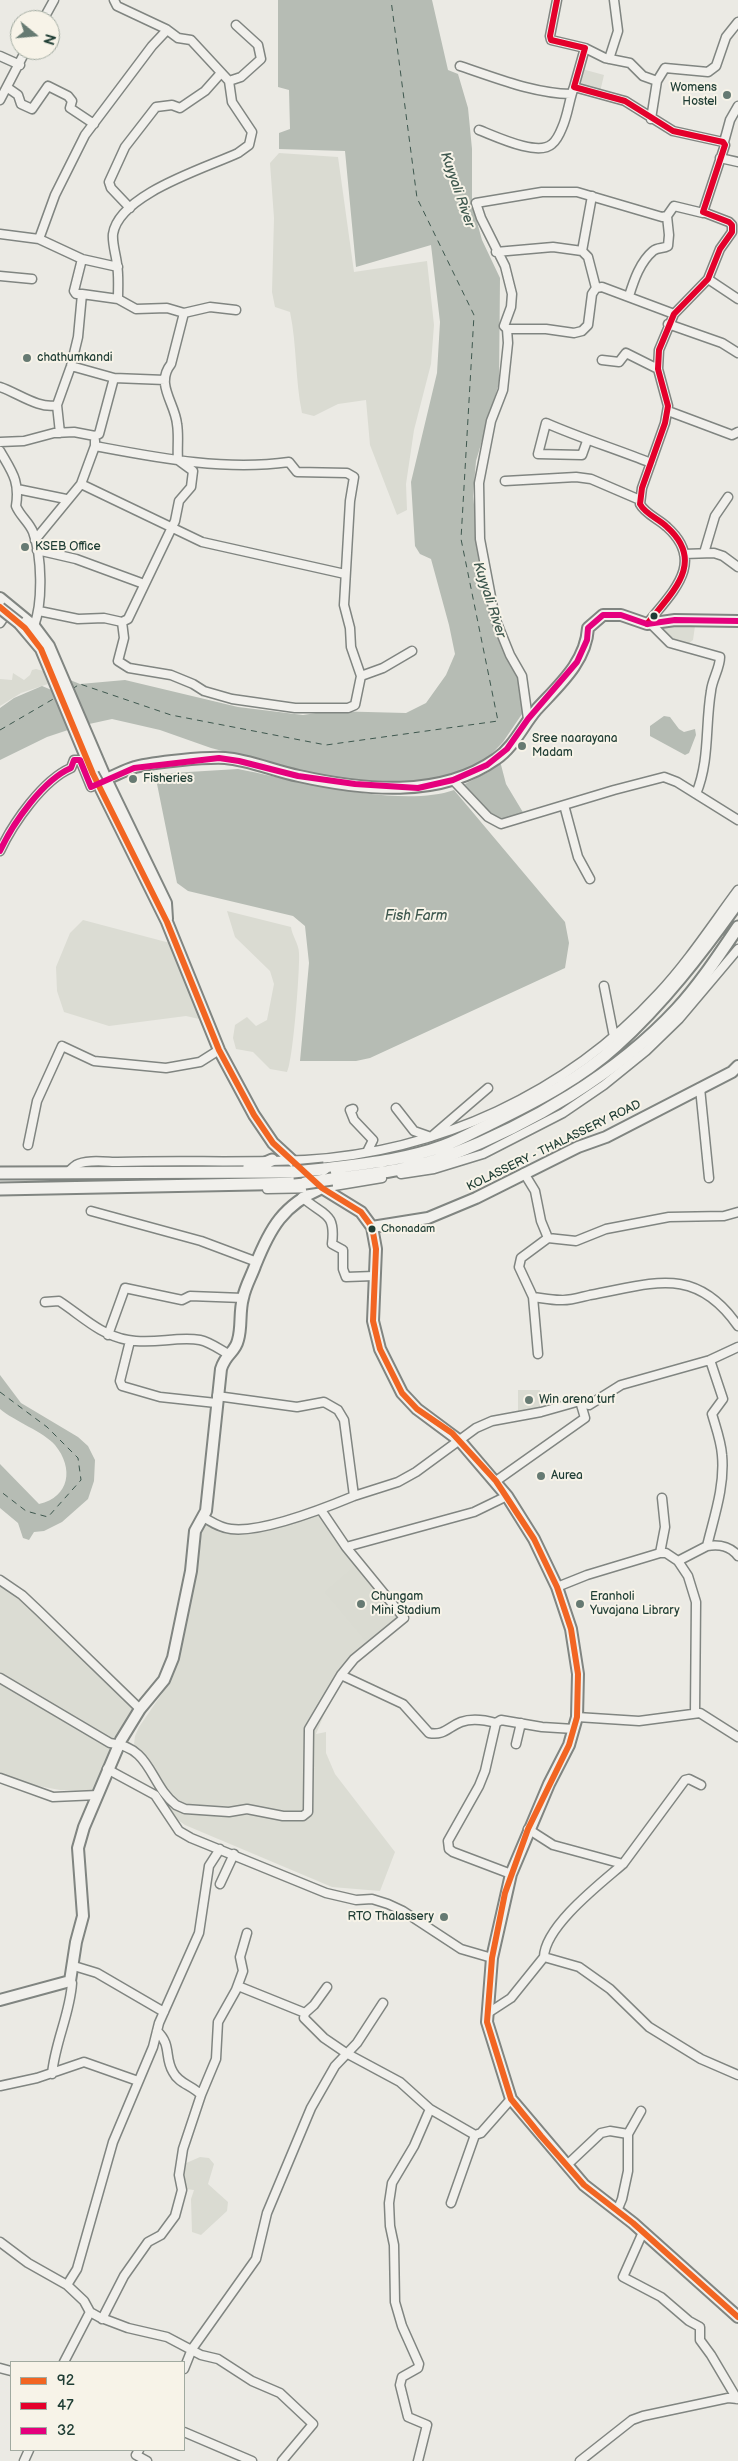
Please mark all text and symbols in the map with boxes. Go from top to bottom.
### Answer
north arrow [10,10,60,60]
text: N [39,32,59,47]
place label: Womens Hostel [670,81,717,109]
marker: Womens Hostel [721,89,733,101]
water label: Kuyyali River [436,150,478,230]
place label: chathumkandi [37,351,113,365]
marker: chathumkandi [21,352,33,364]
place label: KSEB Office [35,540,101,554]
marker: KSEB Office [19,541,31,553]
water label: Kuyyali River [469,560,509,640]
unlabelled marker [649,611,659,621]
place label: Sree naarayana Madam [532,732,618,760]
marker: Sree naarayana Madam [516,740,528,752]
place label: Fisheries [143,772,193,786]
marker: Fisheries [127,773,139,785]
water label: Fish Farm [385,908,447,924]
street label: KOLASSERY - THALASSERY ROAD [465,1097,643,1195]
place label: Chonadam [381,1222,435,1236]
marker: Chonadam [367,1224,377,1234]
place label: Win arena turf [539,1393,615,1407]
marker: Win arena turf [523,1394,535,1406]
place label: Aurea [551,1469,583,1483]
marker: Aurea [535,1470,547,1482]
place label: Chungam Mini Stadium [371,1590,441,1618]
place label: Eranholi Yuvajana Library [590,1590,680,1618]
marker: Chungam Mini Stadium [355,1598,367,1610]
marker: Eranholi Yuvajana Library [574,1598,586,1610]
place label: RTO Thalassery [348,1910,434,1924]
marker: RTO Thalassery [438,1911,450,1923]
legend [10,2361,185,2451]
text: 92 [57,2371,75,2390]
text: 47 [57,2396,74,2415]
text: 32 [57,2421,75,2440]

